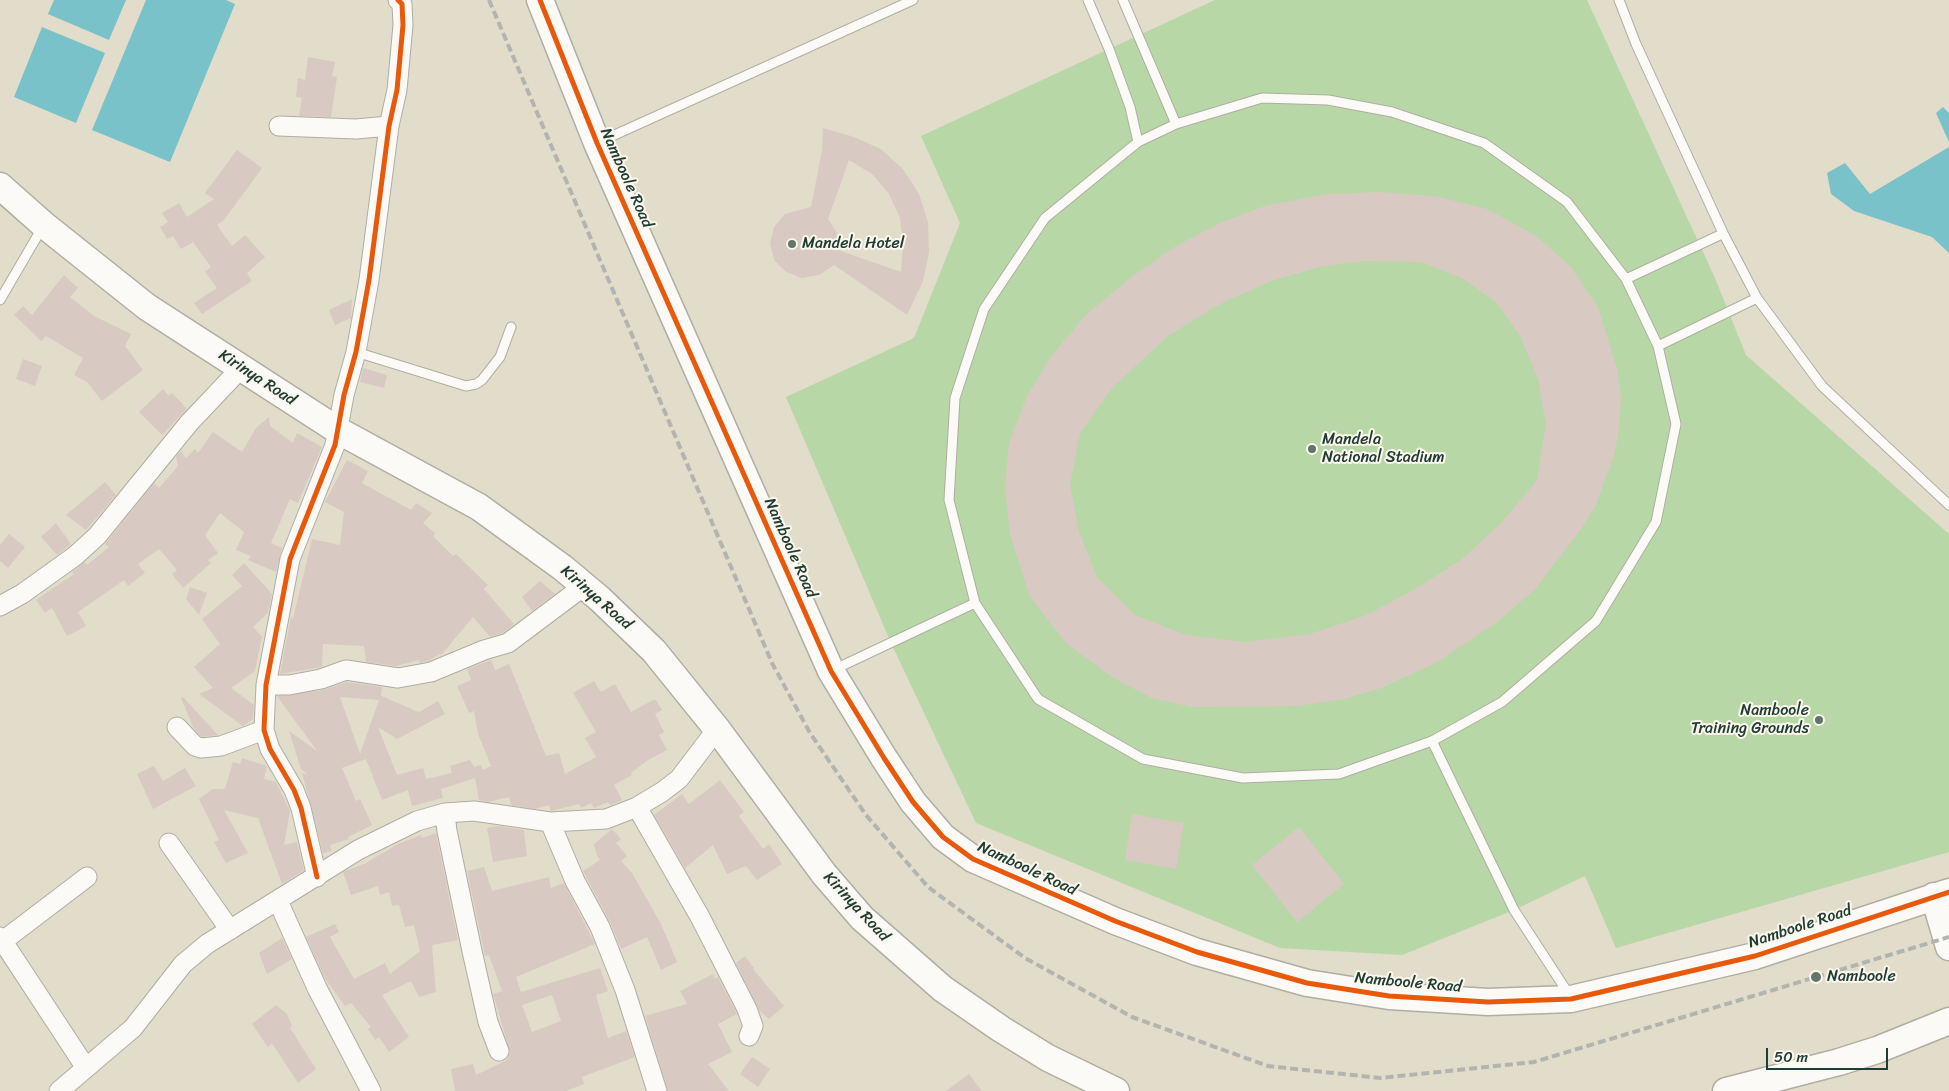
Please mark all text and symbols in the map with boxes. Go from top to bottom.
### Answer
street label: Namboole Road [595,125,657,231]
place label: Mandela Hotel [802,234,904,254]
marker: Mandela Hotel [786,238,798,250]
street label: Kirinya Road [215,346,299,410]
place label: Mandela National Stadium [1322,430,1445,468]
marker: Mandela National Stadium [1306,443,1318,455]
street label: Namboole Road [759,495,821,601]
street label: Kirinya Road [556,562,636,634]
place label: Namboole Training Grounds [1691,701,1809,739]
marker: Namboole Training Grounds [1813,714,1825,726]
street label: Namboole Road [974,838,1080,900]
street label: Kirinya Road [819,868,893,946]
street label: Namboole Road [1746,901,1854,953]
place label: Namboole [1827,967,1896,987]
street label: Namboole Road [1354,969,1462,997]
marker: Namboole [1809,970,1823,984]
scale bar [1769,1038,1892,1070]
text: 50 m [1774,1044,1808,1070]

